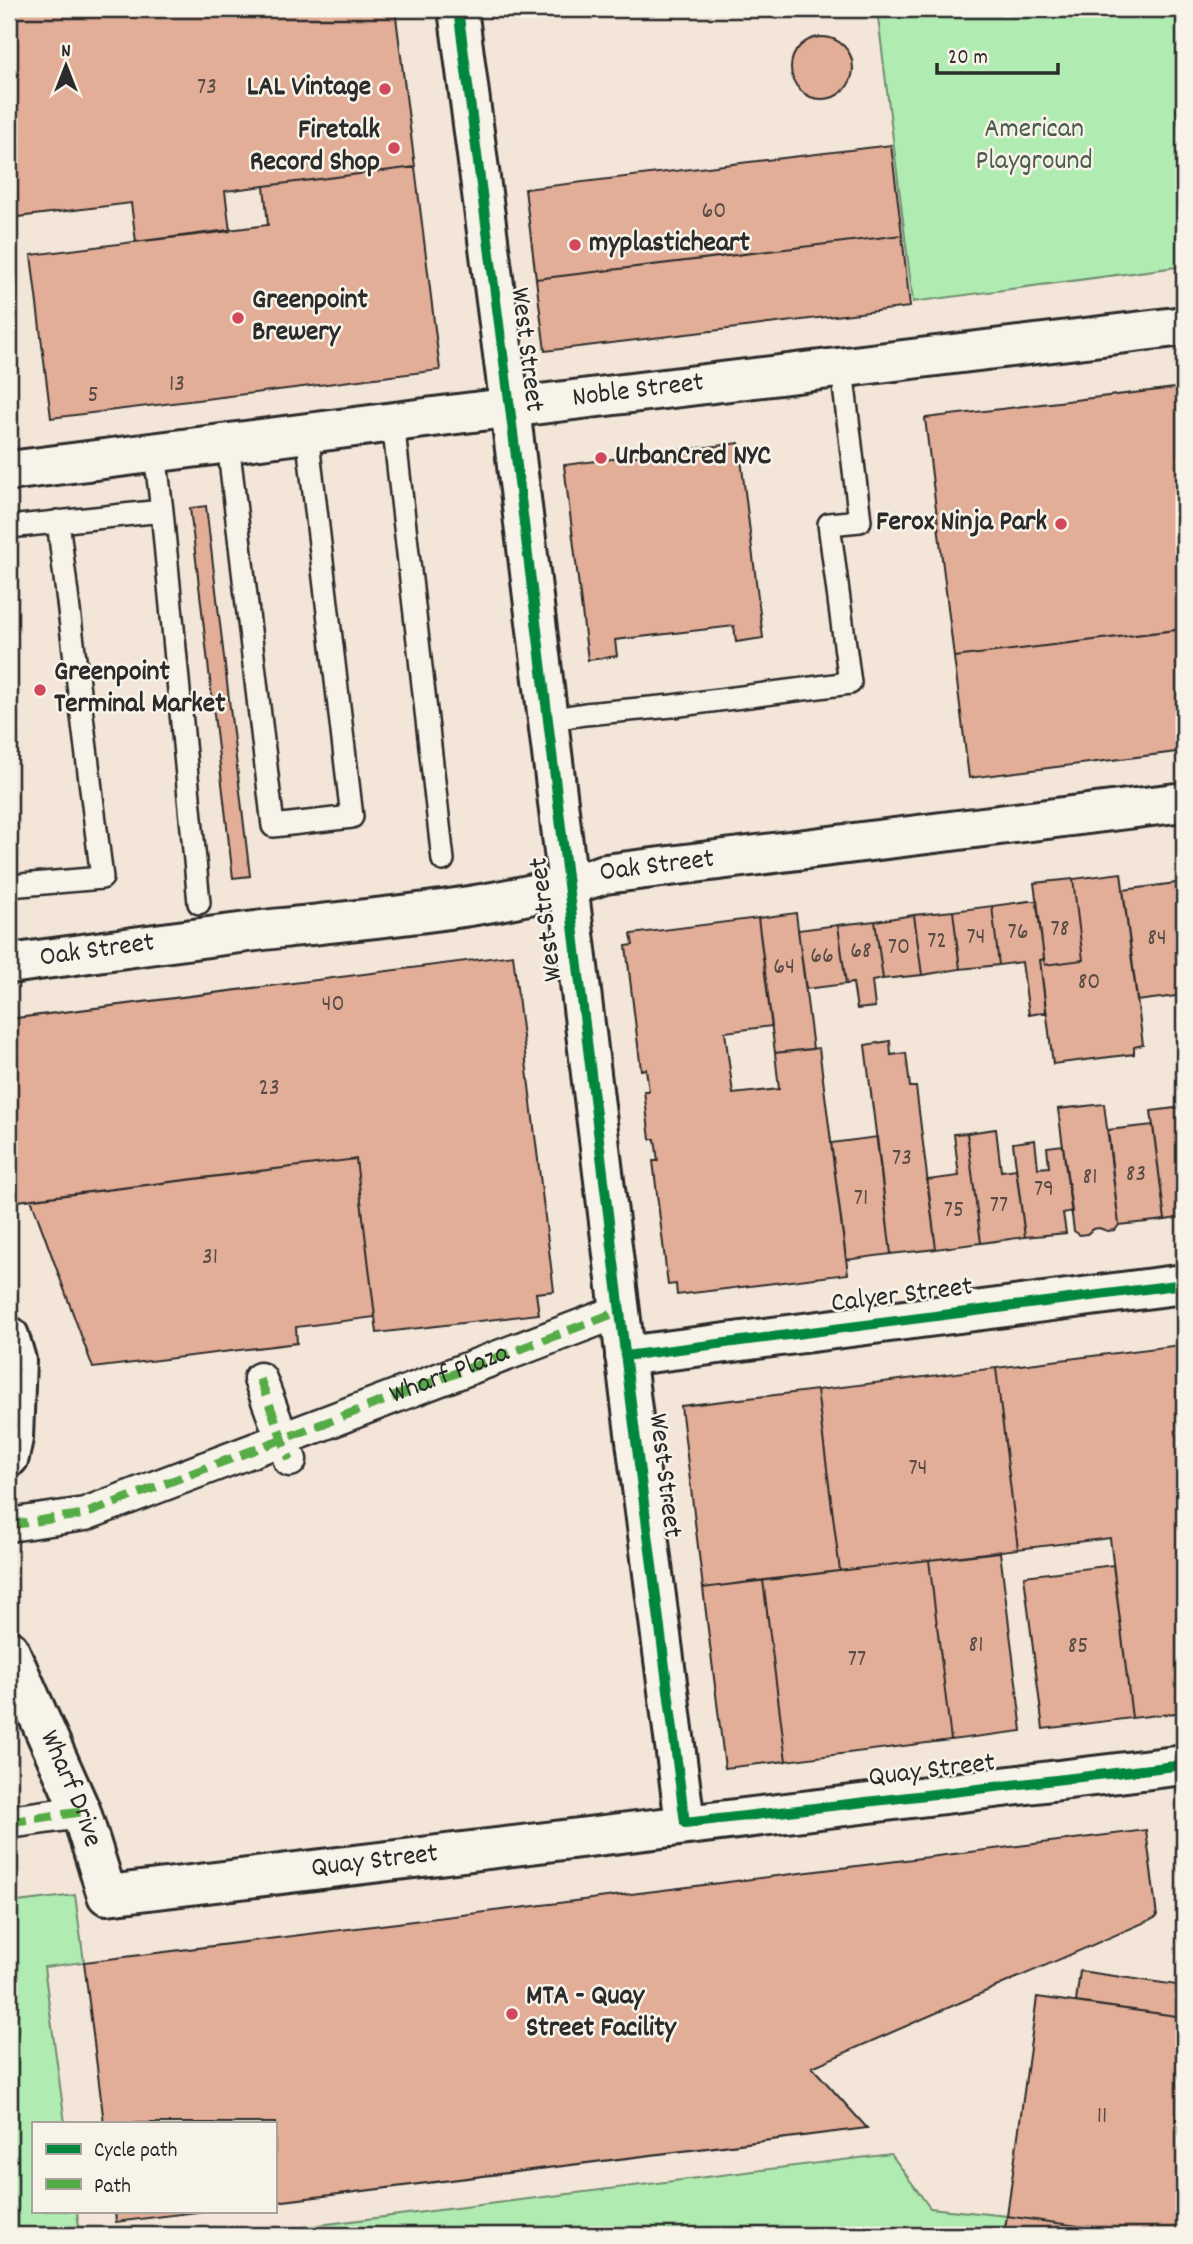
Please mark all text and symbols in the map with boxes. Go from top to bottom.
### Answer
north arrow [32,32,102,102]
scale bar [937,32,1058,76]
text: N [61,39,71,66]
text: 20 m [948,44,988,74]
place label: LAL Vintage [247,69,371,109]
house number: 73 [197,71,217,105]
marker: LAL Vintage [377,81,393,97]
park label: American Playground [975,111,1093,183]
place label: Firetalk Record Shop [250,112,380,184]
marker: Firetalk Record Shop [386,140,402,156]
house number: 60 [702,195,726,229]
place label: myplasticheart [589,225,750,265]
marker: myplasticheart [567,237,583,253]
place label: Greenpoint Brewery [252,282,369,354]
street label: West Street [498,286,552,414]
marker: Greenpoint Brewery [230,310,246,326]
street label: Noble Street [570,364,706,420]
house number: 13 [169,368,185,402]
house number: 5 [87,379,99,413]
place label: UrbanCred NYC [615,438,771,478]
marker: UrbanCred NYC [593,450,609,466]
place label: Ferox Ninja Park [876,504,1047,544]
marker: Ferox Ninja Park [1053,516,1069,532]
place label: Greenpoint Terminal Market [54,654,226,726]
marker: Greenpoint Terminal Market [32,682,48,698]
street label: Oak Street [597,841,717,894]
street label: West Street [521,855,575,983]
house number: 78 [1051,913,1069,947]
house number: 76 [1008,916,1028,950]
house number: 74 [966,921,986,955]
house number: 84 [1147,922,1167,956]
street label: Oak Street [37,924,157,980]
house number: 72 [927,925,947,959]
house number: 70 [888,931,910,965]
house number: 68 [850,935,872,969]
house number: 66 [810,940,834,974]
house number: 64 [773,951,795,985]
house number: 80 [1078,966,1100,1000]
house number: 40 [321,988,345,1022]
house number: 23 [258,1072,280,1106]
house number: 73 [892,1142,912,1176]
house number: 83 [1126,1158,1146,1192]
house number: 81 [1083,1161,1097,1195]
house number: 79 [1034,1173,1054,1207]
house number: 71 [854,1182,868,1216]
house number: 77 [990,1189,1008,1223]
house number: 75 [944,1194,964,1228]
house number: 31 [202,1241,218,1275]
street label: Calyer Street [829,1268,975,1326]
street label: Wharf Plaza [384,1334,516,1416]
street label: West Street [636,1412,690,1540]
house number: 74 [908,1452,928,1486]
house number: 81 [969,1629,983,1663]
house number: 85 [1068,1630,1088,1664]
house number: 77 [848,1643,866,1677]
street label: Wharf Drive [28,1725,111,1852]
street label: Quay Street [866,1744,998,1800]
street label: Quay Street [309,1835,440,1890]
place label: MTA - Quay Street Facility [526,1978,678,2050]
marker: MTA - Quay Street Facility [504,2006,520,2022]
house number: 11 [1097,2100,1107,2134]
legend [32,2122,276,2212]
text: Cycle path [94,2137,177,2167]
text: Path [94,2173,131,2203]

